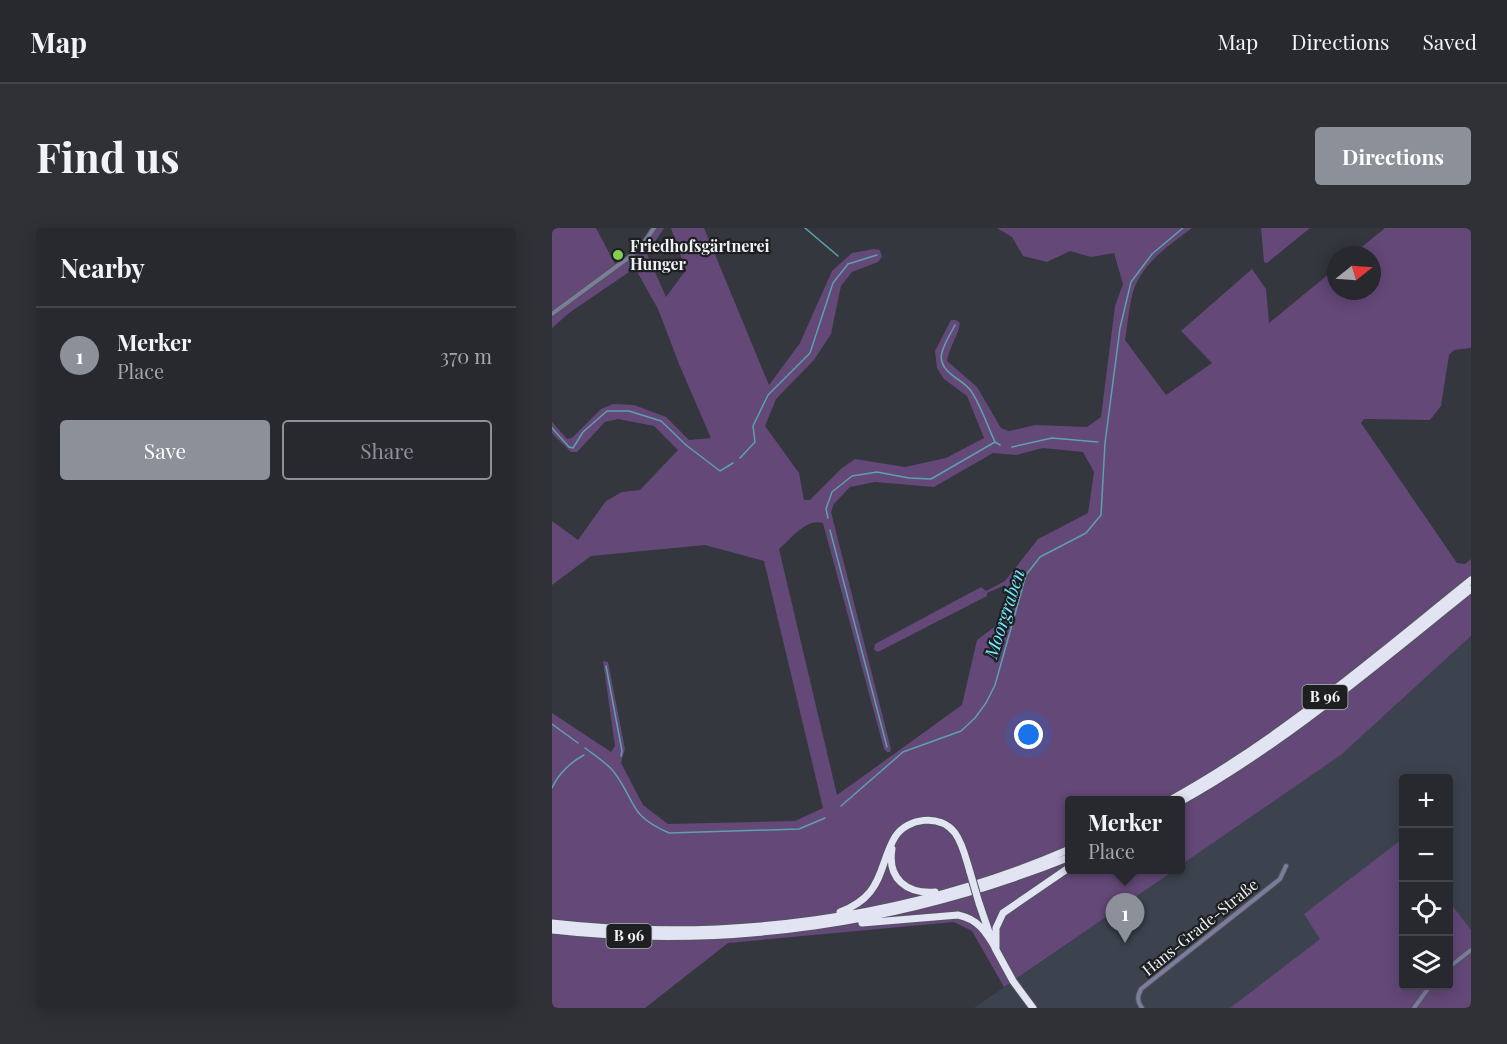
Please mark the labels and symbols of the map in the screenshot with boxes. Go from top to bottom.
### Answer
place label: Friedhofsgärtnerei Hunger [630,235,770,274]
north arrow [1327,246,1381,300]
marker: Friedhofsgärtnerei Hunger [611,248,625,262]
water label: Moorgraben [978,566,1030,662]
road number: B 96 [1302,685,1348,709]
your location [1014,720,1043,749]
street label: Hans-Grade-Straße [1137,873,1262,980]
pin: 1 [1106,894,1144,943]
road number: B 96 [606,924,652,948]

